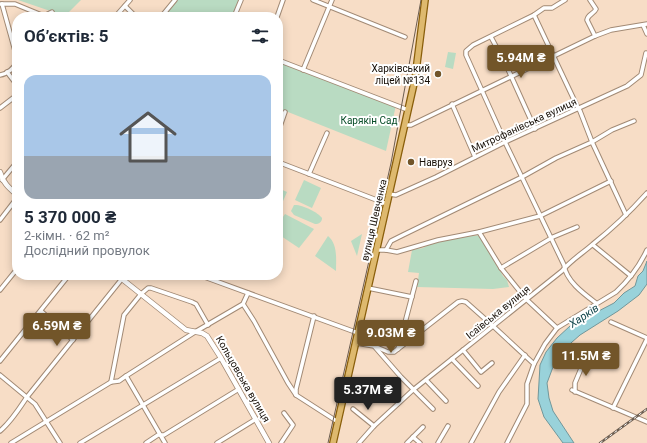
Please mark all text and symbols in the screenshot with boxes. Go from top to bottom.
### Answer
icon: filters [249,25,271,47]
text: Об’єктів: 5 [24,26,109,46]
pin: 5.94M ₴ [484,45,558,79]
text: 5.94M ₴ [496,50,546,65]
place label: Харківський ліцей №134 [372,63,430,86]
marker: Харківський ліцей №134 [433,69,443,79]
street label: Митрофанівська вулиця [470,96,578,154]
icon: home [112,101,184,173]
park label: Карякін Сад [340,115,398,126]
marker: Навруз [406,157,416,167]
place label: Навруз [419,157,453,168]
street label: вулиця Шевченка [359,178,389,262]
text: 5 370 000 ₴ [24,207,116,227]
text: 2-кімн. · 62 m² [24,228,110,243]
text: Дослідний провулок [24,243,150,258]
street label: Ісаївська вулиця [464,283,532,341]
water label: Харків [566,301,601,331]
pin: 6.59M ₴ [20,313,94,347]
text: 6.59M ₴ [32,318,82,333]
pin: 9.03M ₴ [354,320,428,354]
text: 9.03M ₴ [366,325,416,340]
street label: Кольцовська вулиця [214,334,272,424]
pin: 11.5M ₴ [549,343,623,377]
text: 11.5M ₴ [561,348,611,363]
pin: 5.37M ₴ [331,377,405,411]
text: 5.37M ₴ [343,382,393,397]

